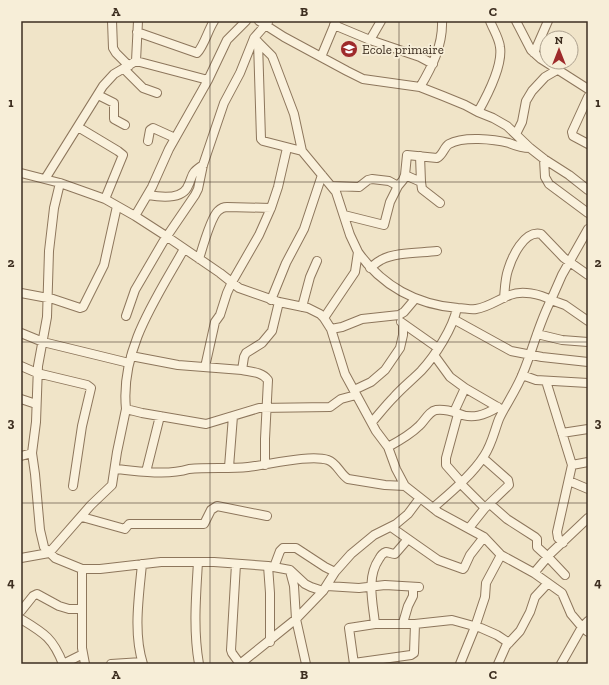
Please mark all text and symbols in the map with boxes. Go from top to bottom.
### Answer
text: A [112,4,121,19]
text: B [300,4,308,19]
text: C [489,4,497,19]
north arrow [539,30,579,70]
text: N [555,34,564,47]
school or university icon: Ecole primaire [339,39,359,59]
place label: Ecole primaire [362,42,444,57]
text: 1 [8,95,14,110]
text: 1 [595,95,601,110]
text: 2 [8,255,15,270]
text: 2 [595,255,602,270]
text: 3 [8,415,15,430]
text: 3 [595,415,602,430]
text: 4 [7,575,15,590]
text: 4 [594,575,602,590]
text: A [112,667,121,682]
text: B [300,667,308,682]
text: C [489,667,497,682]

